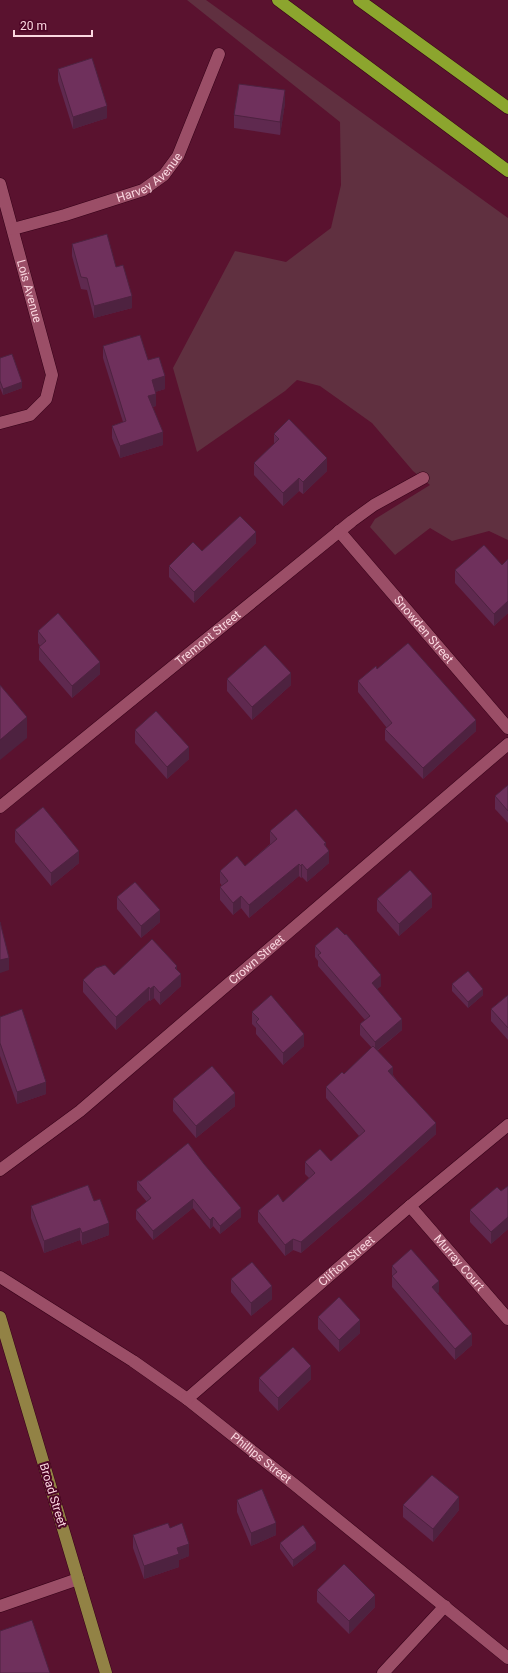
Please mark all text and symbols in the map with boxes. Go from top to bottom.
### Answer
scale bar [14,12,92,38]
text: 20 m [20,19,47,33]
street label: Harvey Avenue [115,150,185,205]
street label: Lois Avenue [14,258,44,324]
street label: Snowden Street [391,593,456,666]
street label: Tremont Street [173,607,243,669]
street label: Crown Street [226,932,287,987]
street label: Murray Court [431,1232,487,1294]
street label: Clifton Street [316,1233,378,1289]
street label: Phillips Street [228,1430,294,1486]
street label: Broad Street [37,1461,69,1529]

